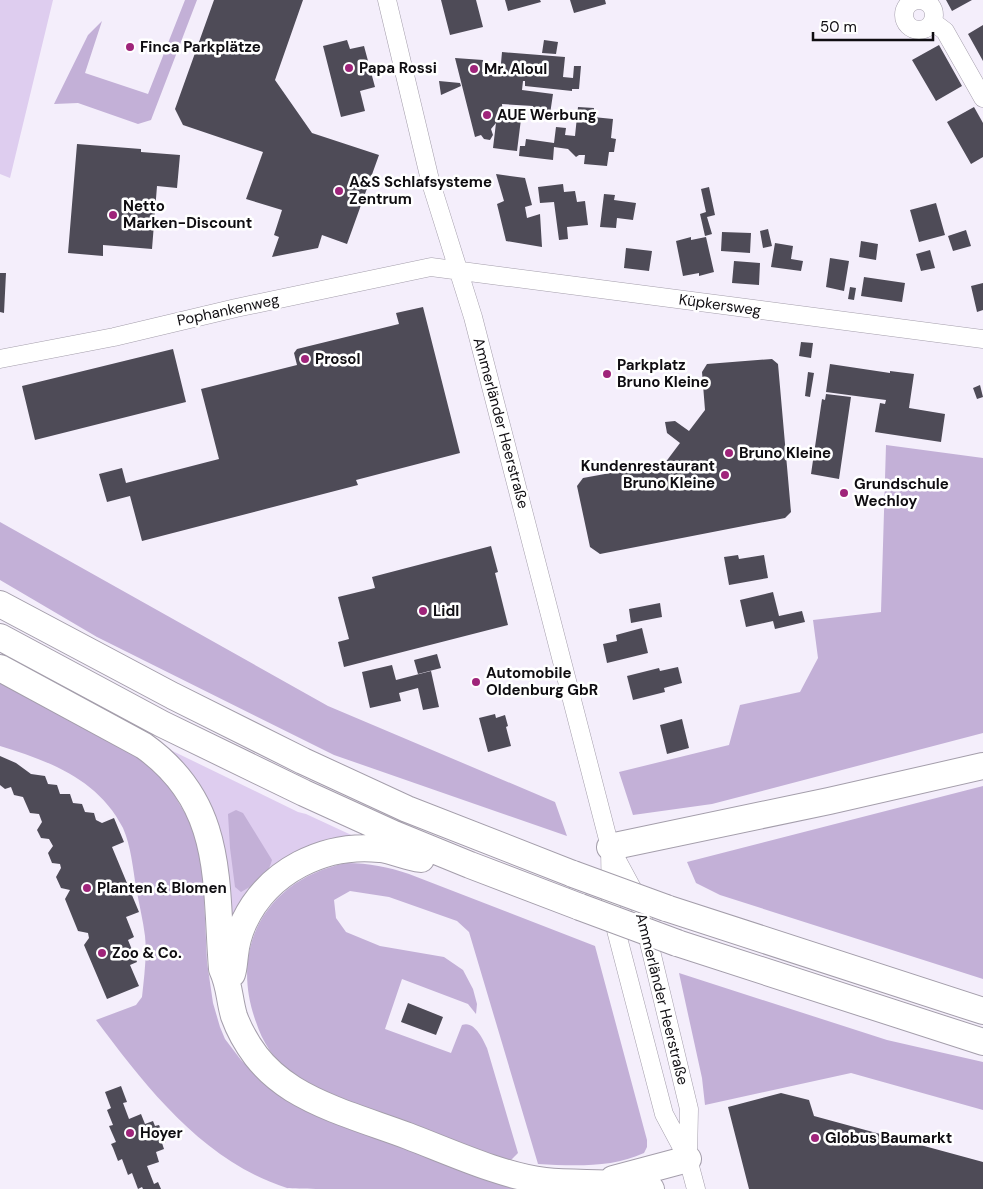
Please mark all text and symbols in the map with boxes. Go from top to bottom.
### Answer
scale bar [813,10,933,42]
text: 50 m [820,17,857,37]
place label: Finca Parkplätze [140,37,261,57]
marker: Finca Parkplätze [124,41,136,53]
place label: Papa Rossi [359,58,437,78]
place label: Mr. Aloul [484,59,547,79]
marker: Papa Rossi [343,62,355,74]
marker: Mr. Aloul [468,63,480,75]
place label: AUE Werbung [497,105,597,125]
marker: AUE Werbung [481,109,493,121]
place label: A&S Schlafsysteme Zentrum [349,172,492,209]
marker: A&S Schlafsysteme Zentrum [333,185,345,197]
place label: Netto Marken-Discount [123,196,252,233]
marker: Netto Marken-Discount [107,209,119,221]
street label: Pophankenweg [175,289,281,331]
street label: Küpkersweg [678,289,762,321]
street label: Ammerländer Heerstraße [469,335,533,511]
place label: Prosol [315,349,361,369]
marker: Prosol [299,353,311,365]
place label: Parkplatz Bruno Kleine [617,355,709,392]
marker: Parkplatz Bruno Kleine [601,368,613,380]
place label: Bruno Kleine [739,443,831,463]
marker: Bruno Kleine [723,447,735,459]
place label: Kundenrestaurant Bruno Kleine [581,456,715,493]
marker: Kundenrestaurant Bruno Kleine [719,469,731,481]
place label: Grundschule Wechloy [854,474,949,511]
marker: Grundschule Wechloy [838,487,850,499]
place label: Lidl [433,601,459,621]
marker: Lidl [417,605,429,617]
place label: Automobile Oldenburg GbR [486,663,598,700]
marker: Automobile Oldenburg GbR [470,676,482,688]
place label: Planten & Blomen [97,878,227,898]
marker: Planten & Blomen [81,882,93,894]
street label: Ammerländer Heerstraße [631,911,693,1087]
place label: Zoo & Co. [112,943,182,963]
marker: Zoo & Co. [96,947,108,959]
place label: Hoyer [140,1123,183,1143]
marker: Hoyer [124,1127,136,1139]
place label: Globus Baumarkt [825,1128,952,1148]
marker: Globus Baumarkt [809,1132,821,1144]

